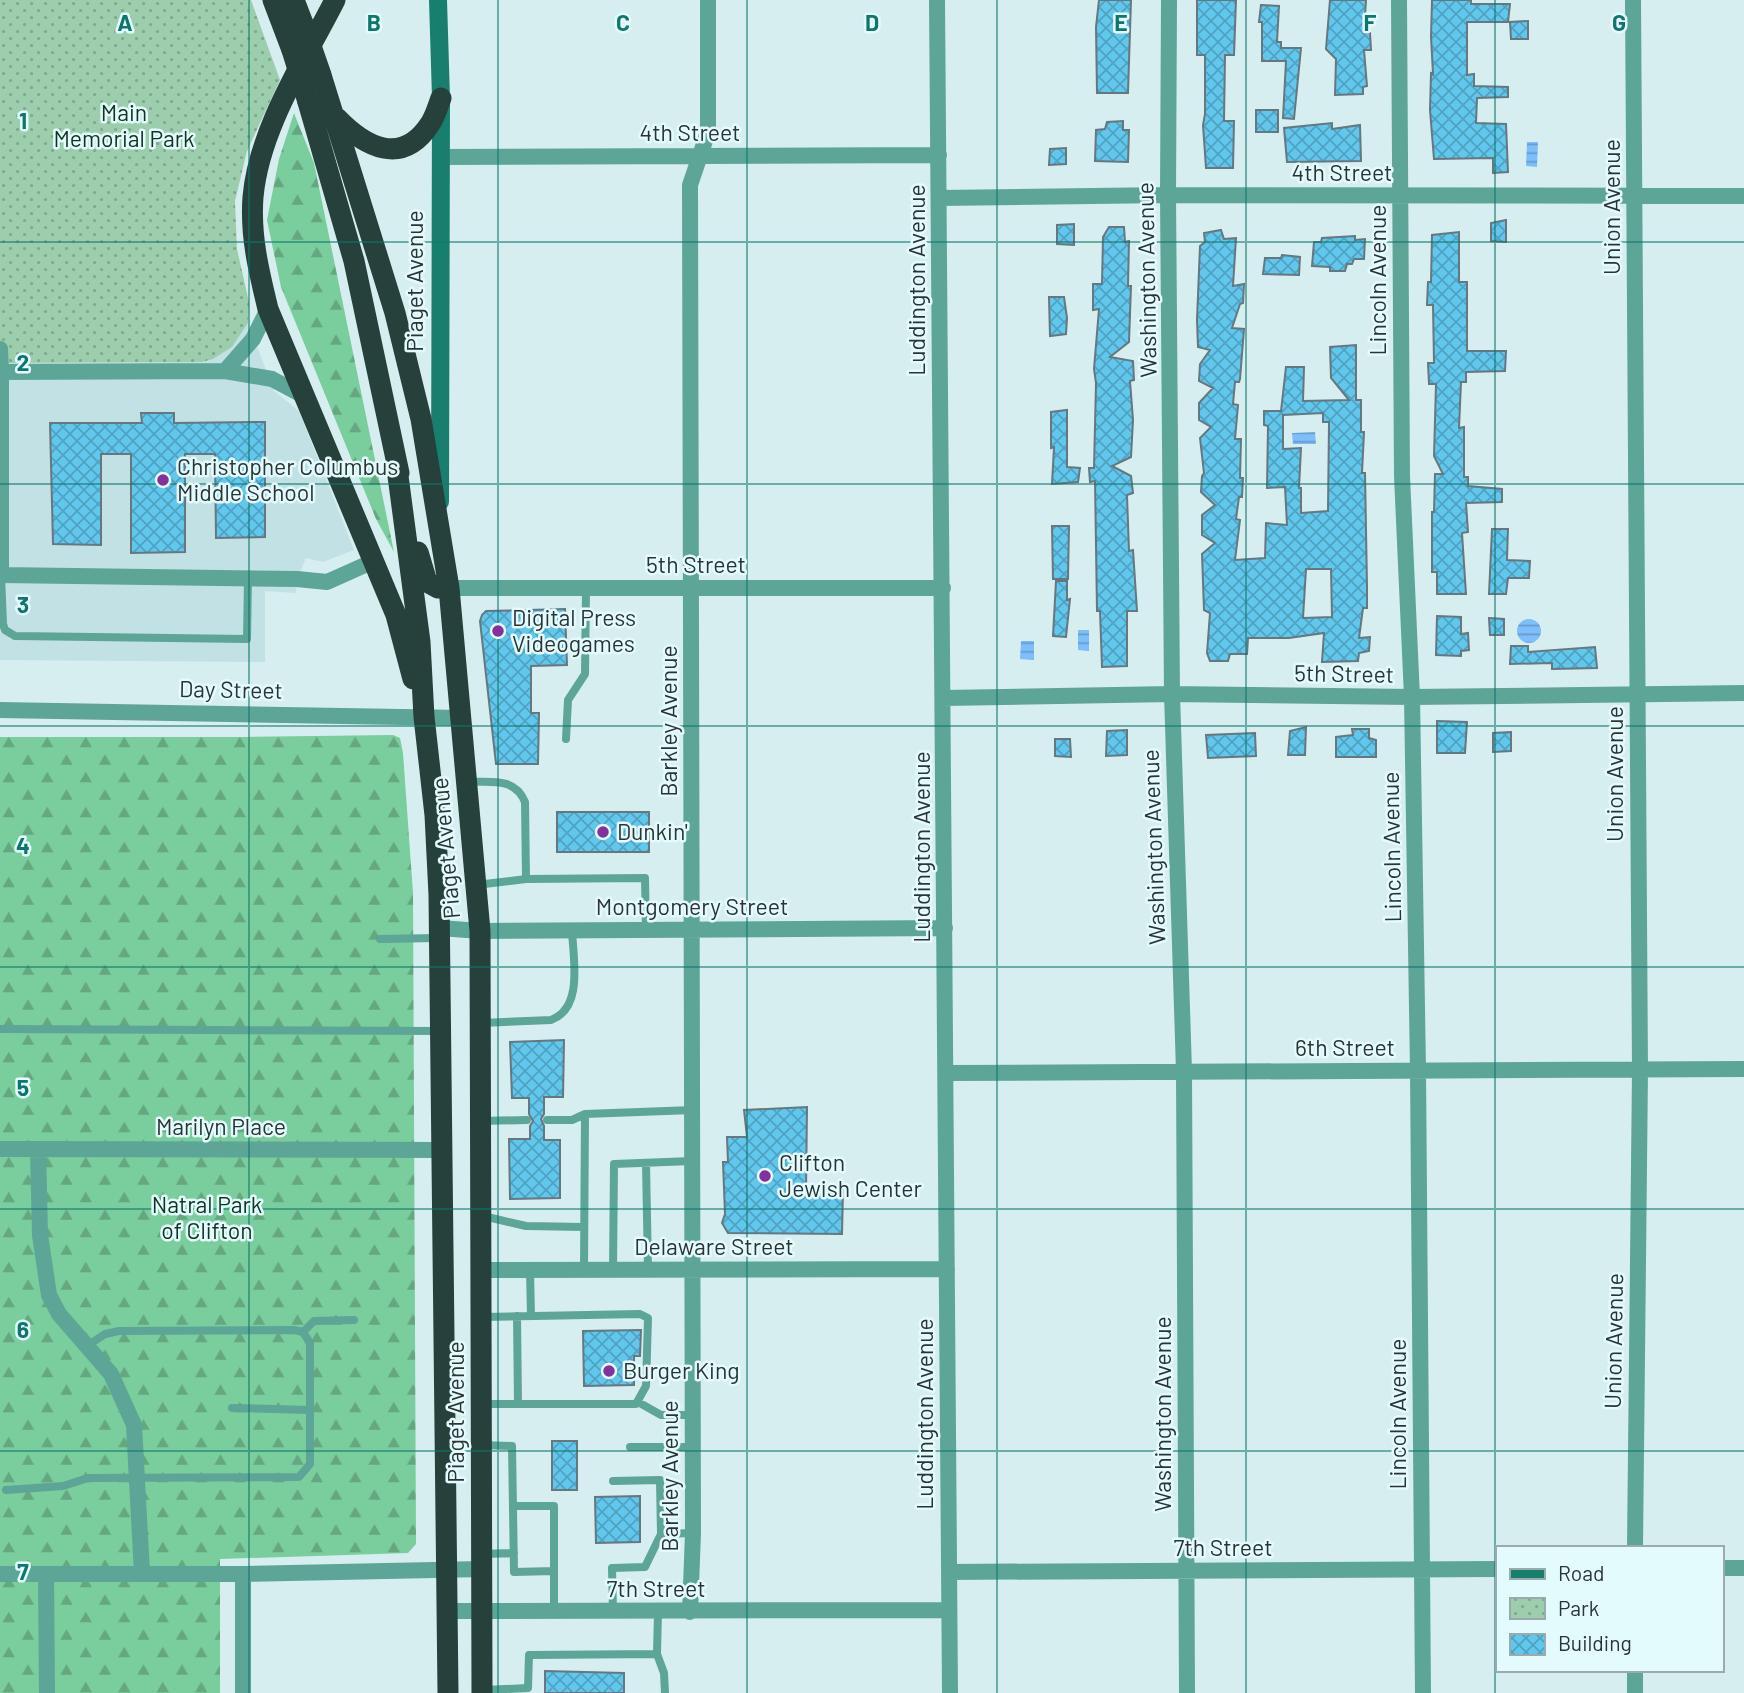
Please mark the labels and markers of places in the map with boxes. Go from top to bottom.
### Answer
place label: Christopher Columbus Middle School [177,452,398,506]
marker: Christopher Columbus Middle School [155,472,171,488]
place label: Digital Press Videogames [512,603,636,657]
marker: Digital Press Videogames [490,623,506,639]
place label: Dunkin' [617,817,688,845]
marker: Dunkin' [595,824,611,840]
place label: Clifton Jewish Center [779,1148,923,1202]
marker: Clifton Jewish Center [757,1168,773,1184]
place label: Burger King [623,1356,740,1384]
marker: Burger King [601,1363,617,1379]

